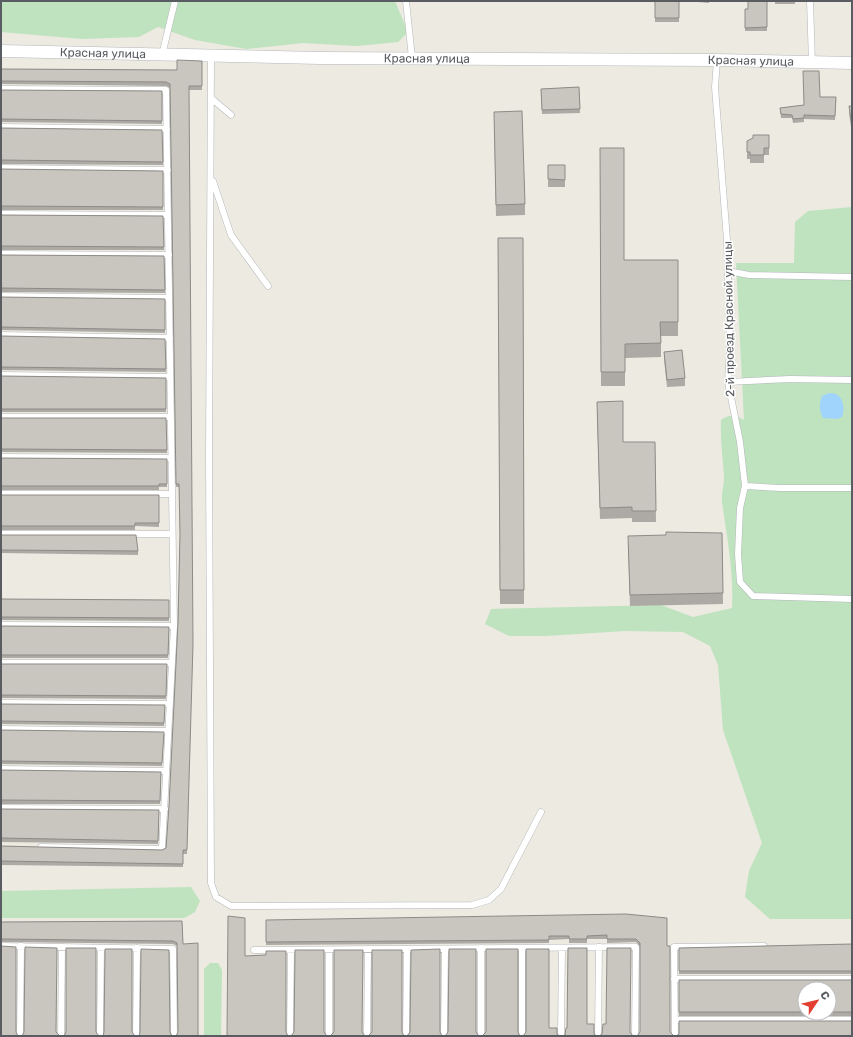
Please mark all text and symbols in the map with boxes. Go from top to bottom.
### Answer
street label: Красная улица [60,45,146,61]
street label: Красная улица [384,51,470,66]
street label: Красная улица [708,53,794,69]
street label: 2-й проезд Красной улицы [721,241,737,397]
north arrow [797,981,837,1021]
text: С [817,989,832,1003]

